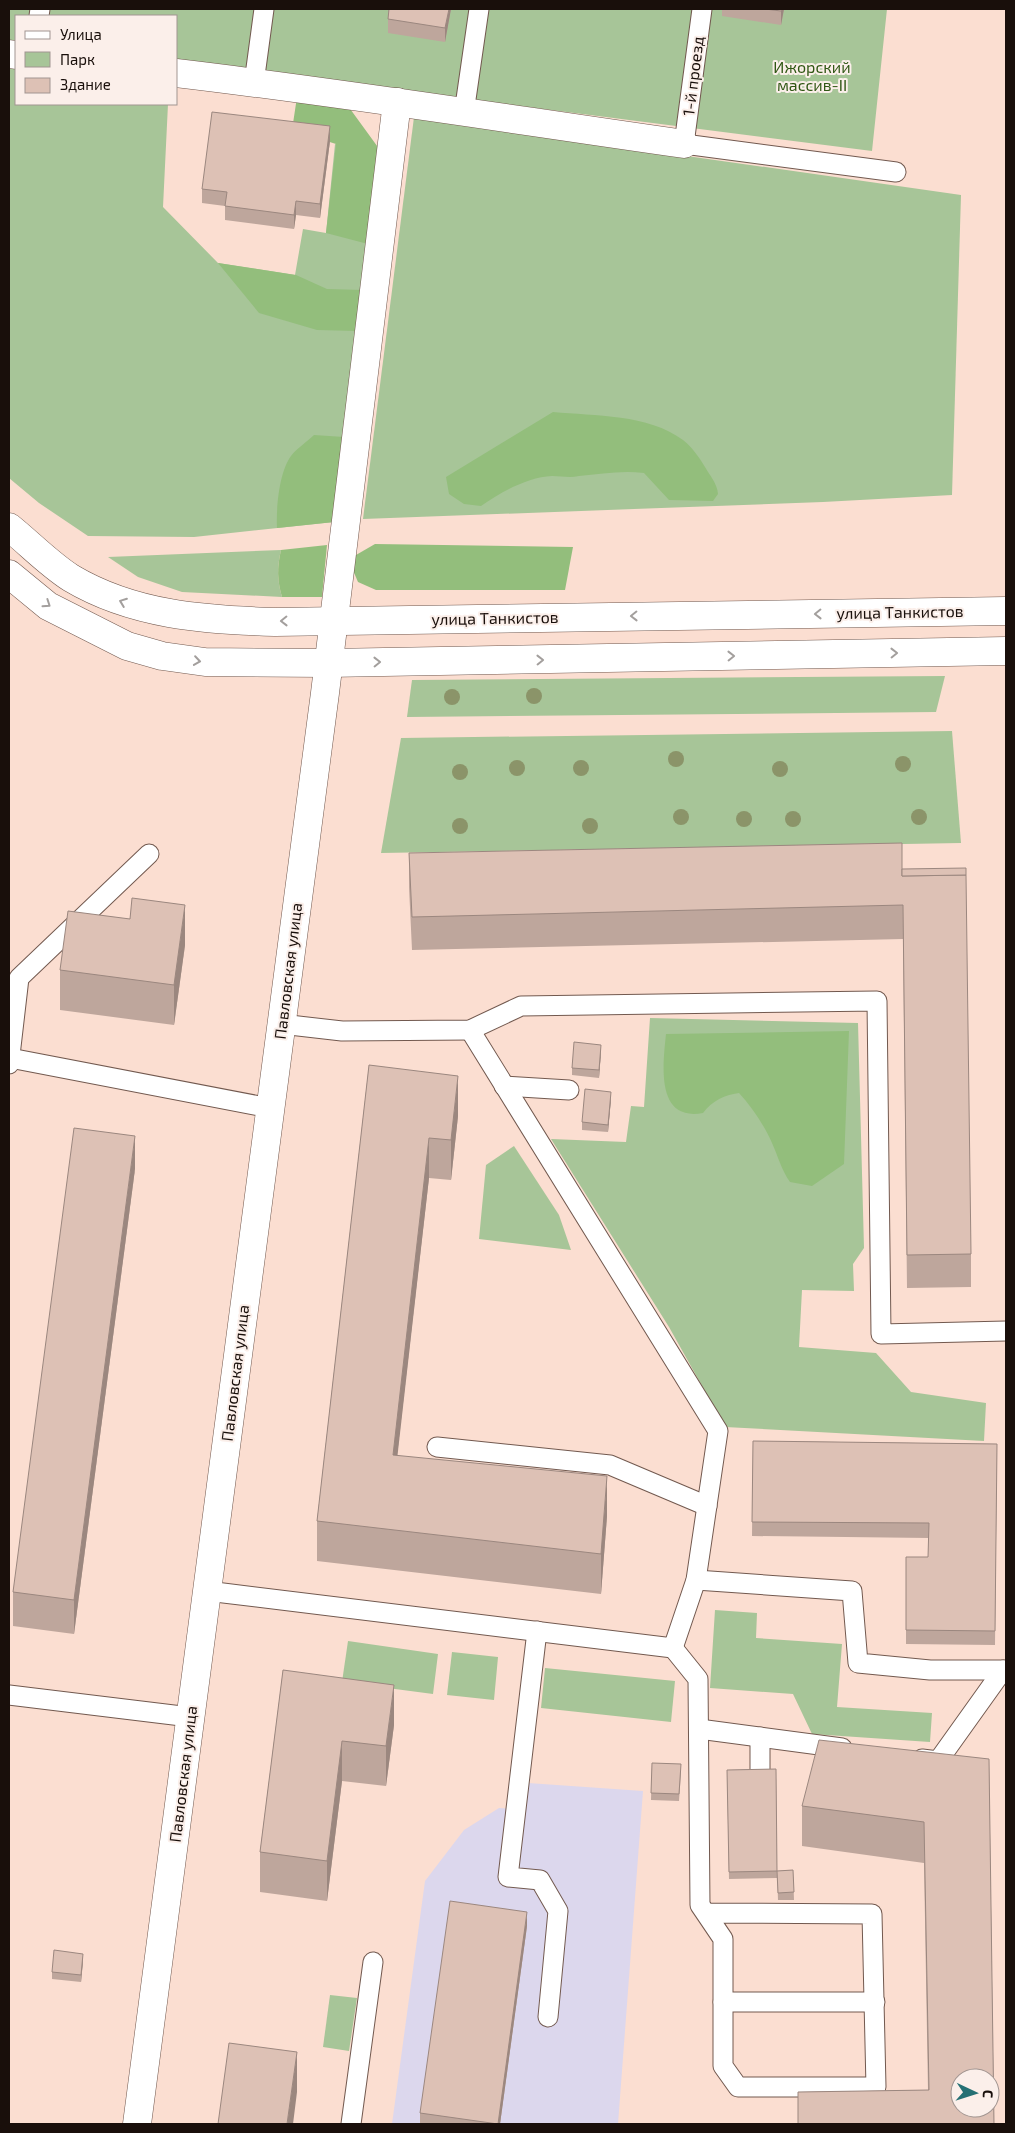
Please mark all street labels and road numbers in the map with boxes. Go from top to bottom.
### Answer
street label: 1-й проезд [678,35,707,117]
street label: улица Танкистов [836,601,964,623]
street label: улица Танкистов [431,607,559,629]
street label: Павловская улица [270,901,306,1041]
street label: Павловская улица [217,1303,253,1443]
street label: Павловская улица [165,1704,201,1844]

